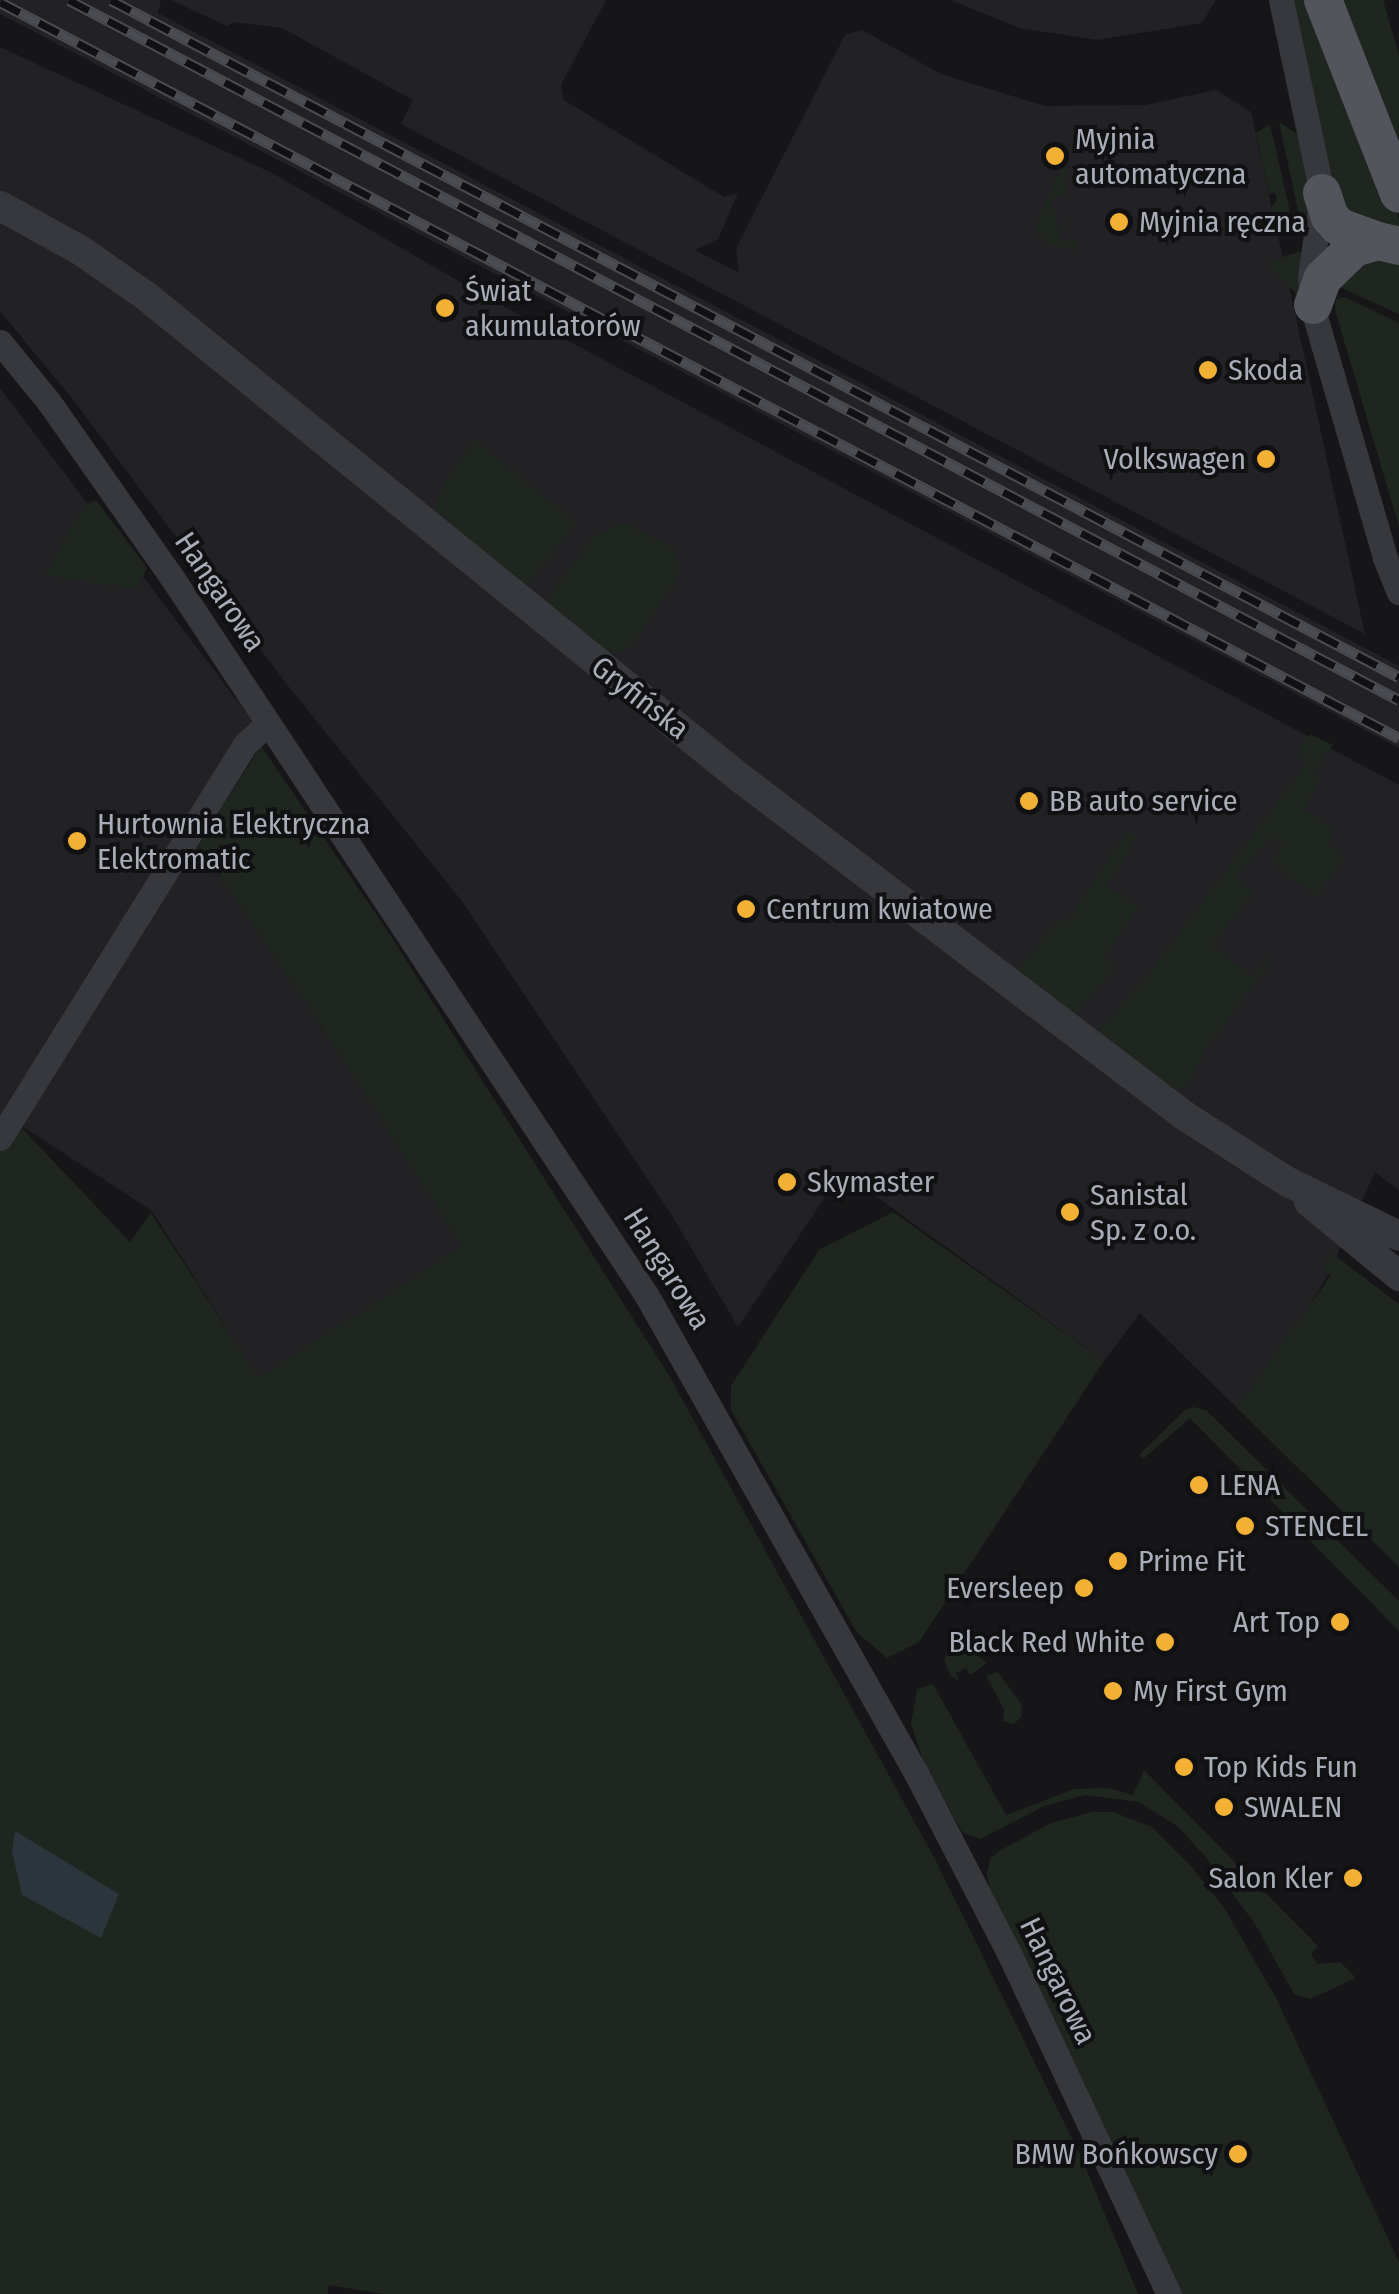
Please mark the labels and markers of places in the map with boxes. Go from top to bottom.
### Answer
place label: Myjnia automatyczna [1075,121,1246,192]
marker: Myjnia automatyczna [1044,145,1066,167]
place label: Myjnia ręczna [1139,204,1306,240]
marker: Myjnia ręczna [1108,211,1130,233]
place label: Świat akumulatorów [465,273,641,344]
marker: Świat akumulatorów [434,297,456,319]
place label: Skoda [1228,352,1303,388]
marker: Skoda [1197,359,1219,381]
place label: Volkswagen [1103,441,1246,477]
marker: Volkswagen [1255,448,1277,470]
place label: BB auto service [1049,783,1238,819]
marker: BB auto service [1018,790,1040,812]
place label: Hurtownia Elektryczna Elektromatic [97,806,370,876]
marker: Hurtownia Elektryczna Elektromatic [66,830,88,852]
place label: Centrum kwiatowe [766,891,993,927]
marker: Centrum kwiatowe [735,898,757,920]
place label: Skymaster [807,1164,934,1200]
marker: Skymaster [776,1171,798,1193]
place label: Sanistal Sp. z o.o. [1090,1177,1196,1248]
marker: Sanistal Sp. z o.o. [1059,1201,1081,1223]
place label: LENA [1219,1467,1280,1503]
marker: LENA [1188,1474,1210,1496]
place label: STENCEL [1265,1508,1368,1544]
marker: STENCEL [1234,1515,1256,1537]
place label: Prime Fit [1138,1543,1246,1579]
marker: Prime Fit [1107,1550,1129,1572]
place label: Eversleep [946,1570,1064,1606]
marker: Eversleep [1073,1577,1095,1599]
place label: Art Top [1233,1604,1320,1640]
marker: Art Top [1329,1611,1351,1633]
place label: Black Red White [948,1624,1145,1660]
marker: Black Red White [1154,1631,1176,1653]
place label: My First Gym [1133,1673,1288,1709]
marker: My First Gym [1102,1680,1124,1702]
place label: Top Kids Fun [1204,1749,1358,1785]
marker: Top Kids Fun [1173,1756,1195,1778]
place label: SWALEN [1244,1789,1342,1825]
marker: SWALEN [1213,1796,1235,1818]
place label: Salon Kler [1208,1860,1333,1896]
marker: Salon Kler [1342,1867,1364,1889]
place label: BMW Bońkowscy [1015,2136,1218,2172]
marker: BMW Bońkowscy [1227,2143,1249,2165]

